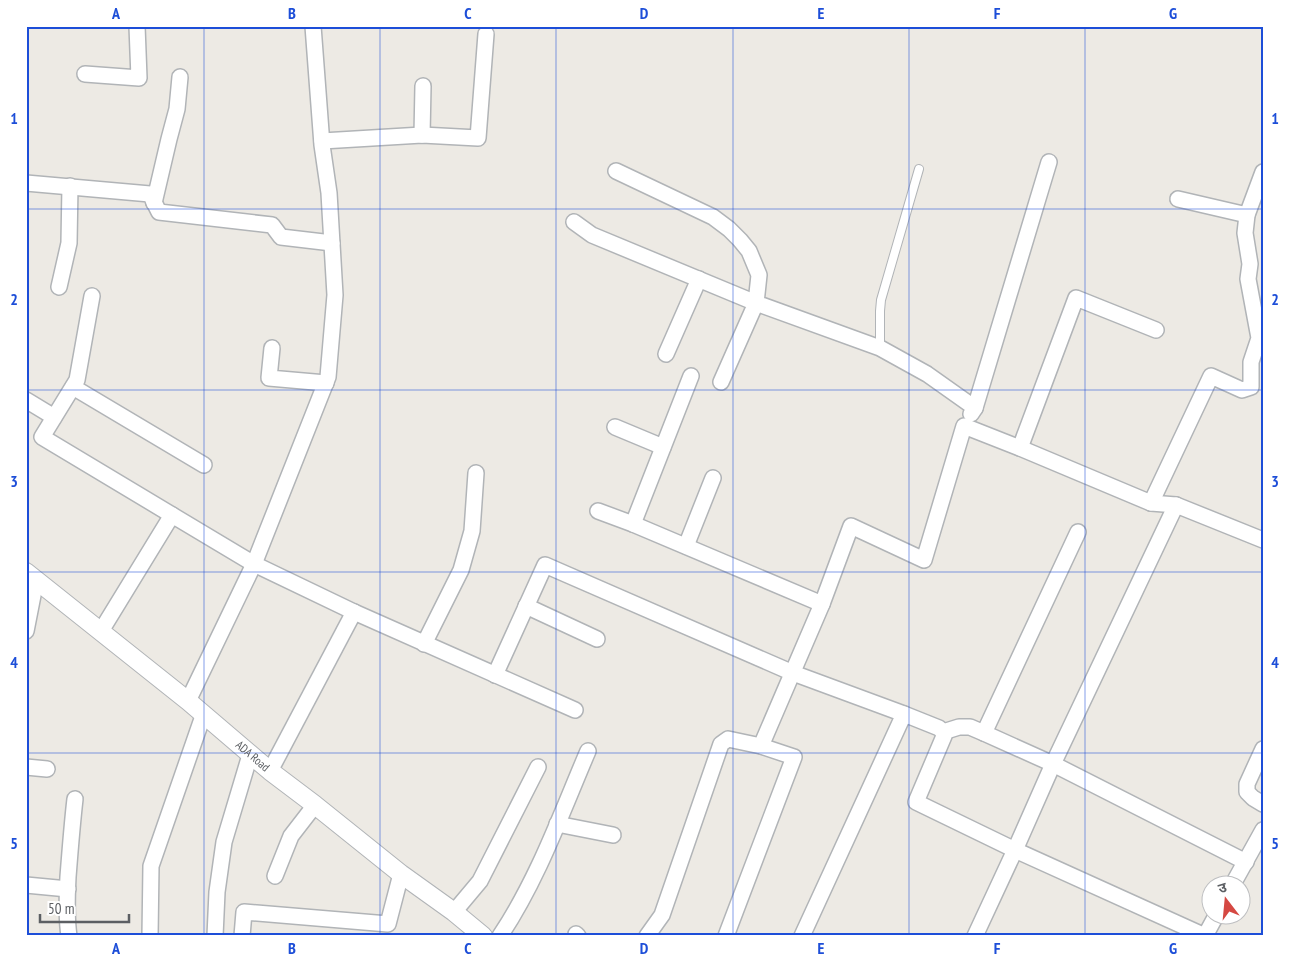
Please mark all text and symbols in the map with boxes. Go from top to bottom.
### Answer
text: A [111,3,121,23]
text: B [288,3,296,23]
text: C [464,3,472,23]
text: D [640,3,649,23]
text: E [818,3,825,23]
text: F [994,3,1001,23]
text: G [1169,3,1177,23]
text: 1 [10,108,18,128]
text: 1 [1271,108,1279,128]
text: 2 [10,289,18,309]
text: 2 [1271,289,1279,309]
text: 3 [10,471,18,491]
text: 3 [1271,471,1279,491]
text: 4 [10,652,18,672]
text: 4 [1271,652,1279,672]
street label: ADA Road [233,737,273,774]
text: 5 [10,833,18,853]
text: 5 [1271,833,1279,853]
north arrow [1202,874,1252,924]
text: उ [1216,878,1230,897]
scale bar [40,892,129,924]
text: 50 m [48,899,74,918]
text: A [111,938,121,958]
text: B [288,938,296,958]
text: C [464,938,472,958]
text: D [640,938,649,958]
text: E [818,938,825,958]
text: F [994,938,1001,958]
text: G [1169,938,1177,958]

